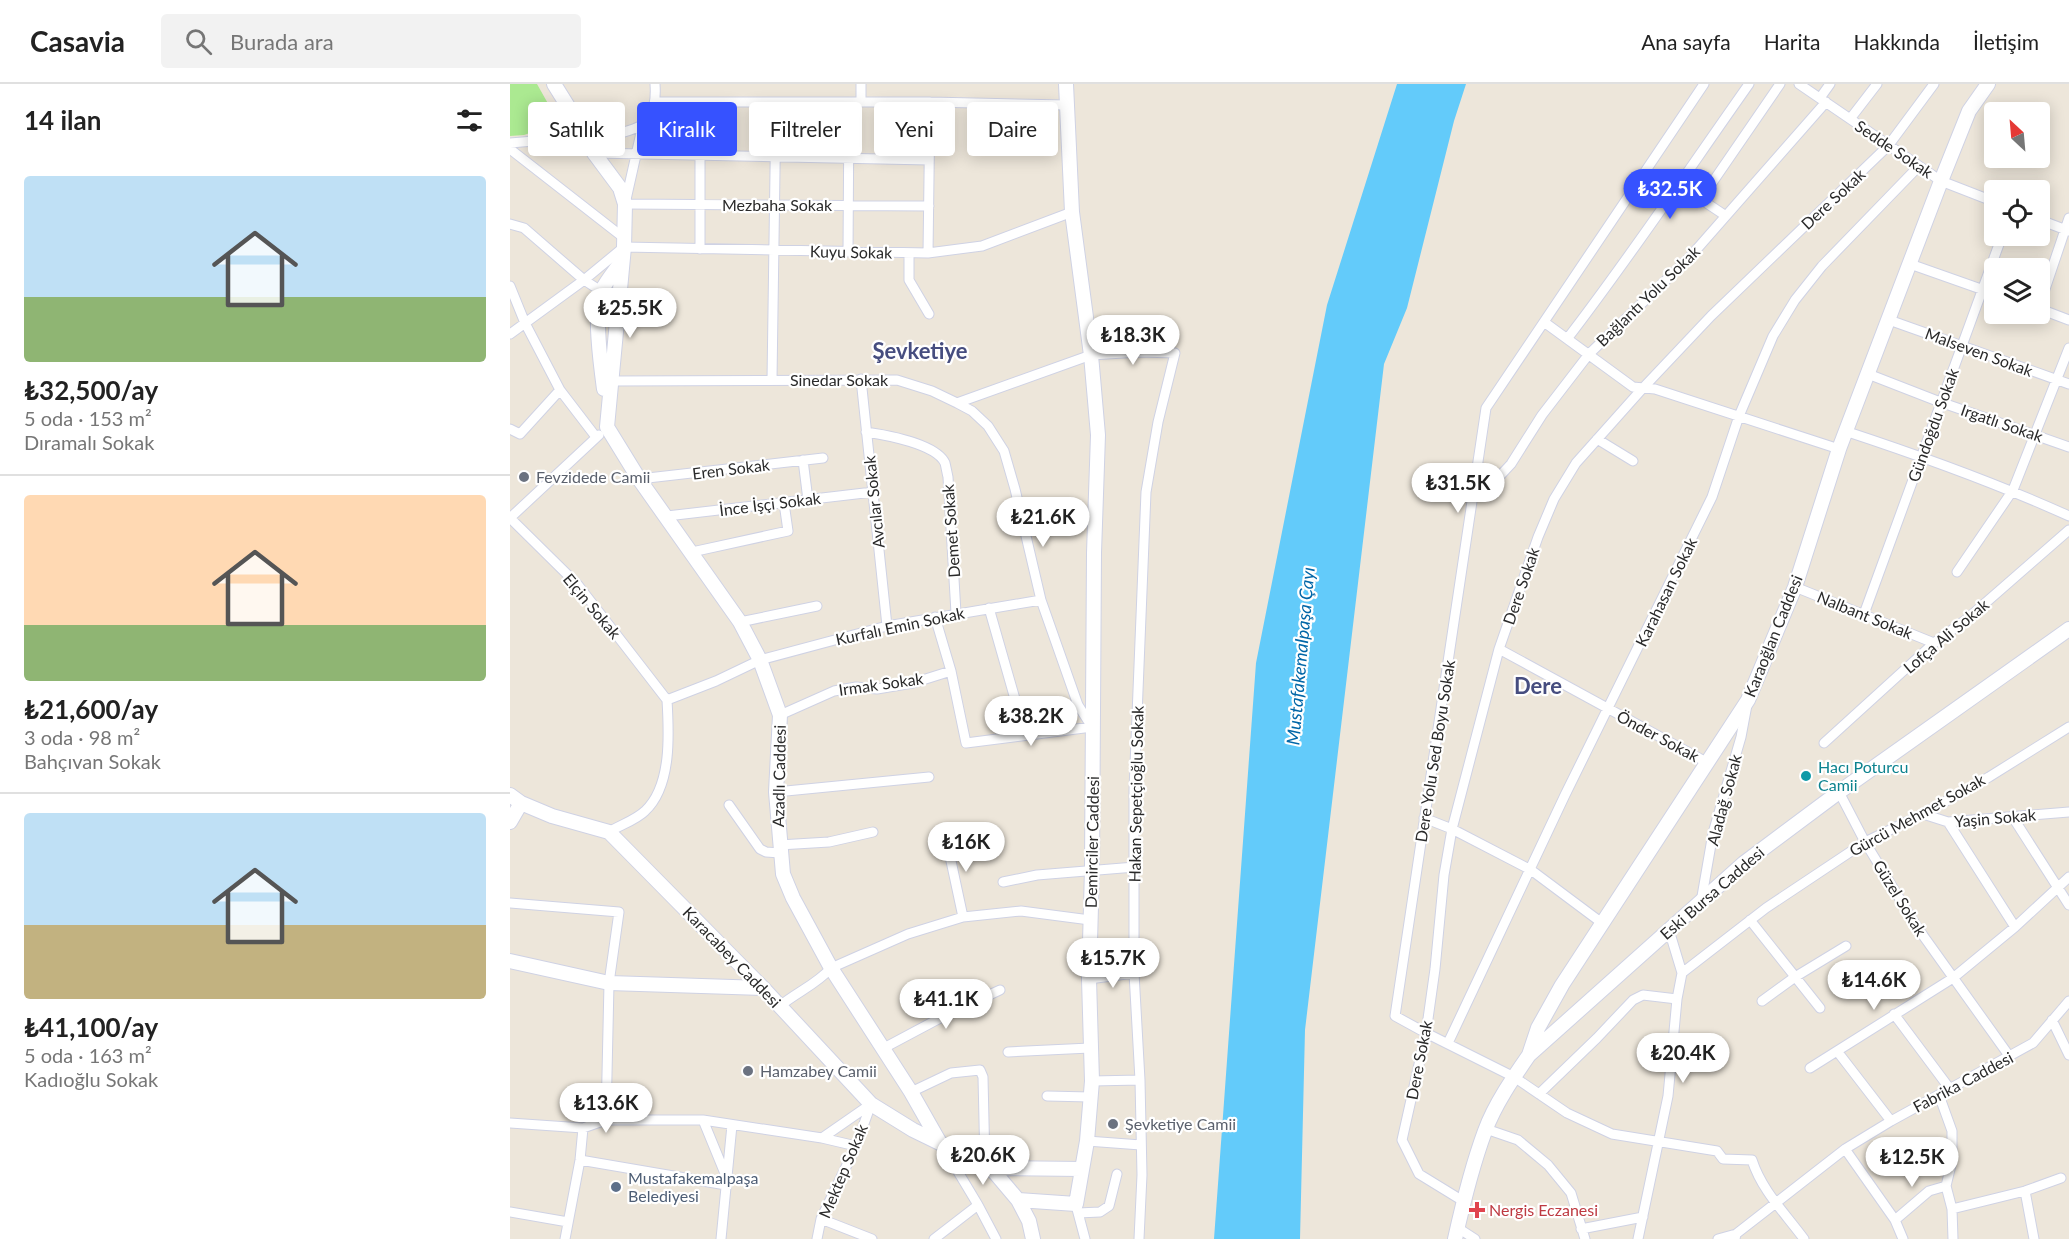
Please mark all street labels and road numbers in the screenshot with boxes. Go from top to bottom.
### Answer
street label: Sedde Sokak [1852,116,1937,182]
street label: Dere Sokak [1797,164,1869,233]
street label: Mezbaha Sokak [722,195,833,214]
street label: Kuyu Sokak [810,241,893,262]
street label: Bağlantı Yolu Sokak [1592,241,1704,350]
street label: Malseven Sokak [1923,323,2036,380]
street label: Gündoğdu Sokak [1903,365,1962,484]
street label: Sinedar Sokak [790,370,889,389]
street label: Irgatlı Sokak [1959,400,2047,446]
street label: Eren Sokak [691,454,772,483]
street label: Avcılar Sokak [859,454,888,549]
street label: Demet Sokak [938,483,963,578]
street label: İnce İşçi Sokak [718,488,823,519]
street label: Karahasan Sokak [1631,533,1701,649]
street label: Dere Sokak [1498,544,1543,627]
street label: Elçin Sokak [560,569,626,643]
street label: Karaoğlan Caddesi [1739,572,1806,700]
street label: Nalbant Sokak [1815,587,1916,643]
street label: Lofça Ali Sokak [1899,594,1993,677]
street label: Kurfalı Emin Sokak [834,602,967,648]
street label: Dere Yolu Sed Boyu Sokak [1411,658,1458,843]
street label: Irmak Sokak [837,668,925,699]
street label: Hakan Sepetçioğlu Sokak [1124,705,1147,883]
street label: Önder Sokak [1614,706,1703,766]
street label: Azadlı Caddesi [768,725,789,827]
street label: Aladağ Sokak [1702,751,1745,848]
street label: Gürcü Mehmet Sokak [1846,769,1989,860]
street label: Demirciler Caddesi [1081,776,1102,908]
street label: Yaşin Sokak [1953,804,2037,831]
street label: Eski Bursa Caddesi [1656,842,1768,943]
street label: Güzel Sokak [1870,856,1932,940]
street label: Karacabey Caddesi [679,902,785,1011]
street label: Dere Sokak [1402,1018,1436,1101]
street label: Fabrika Caddesi [1910,1047,2016,1116]
street label: Mektep Sokak [814,1120,871,1221]

